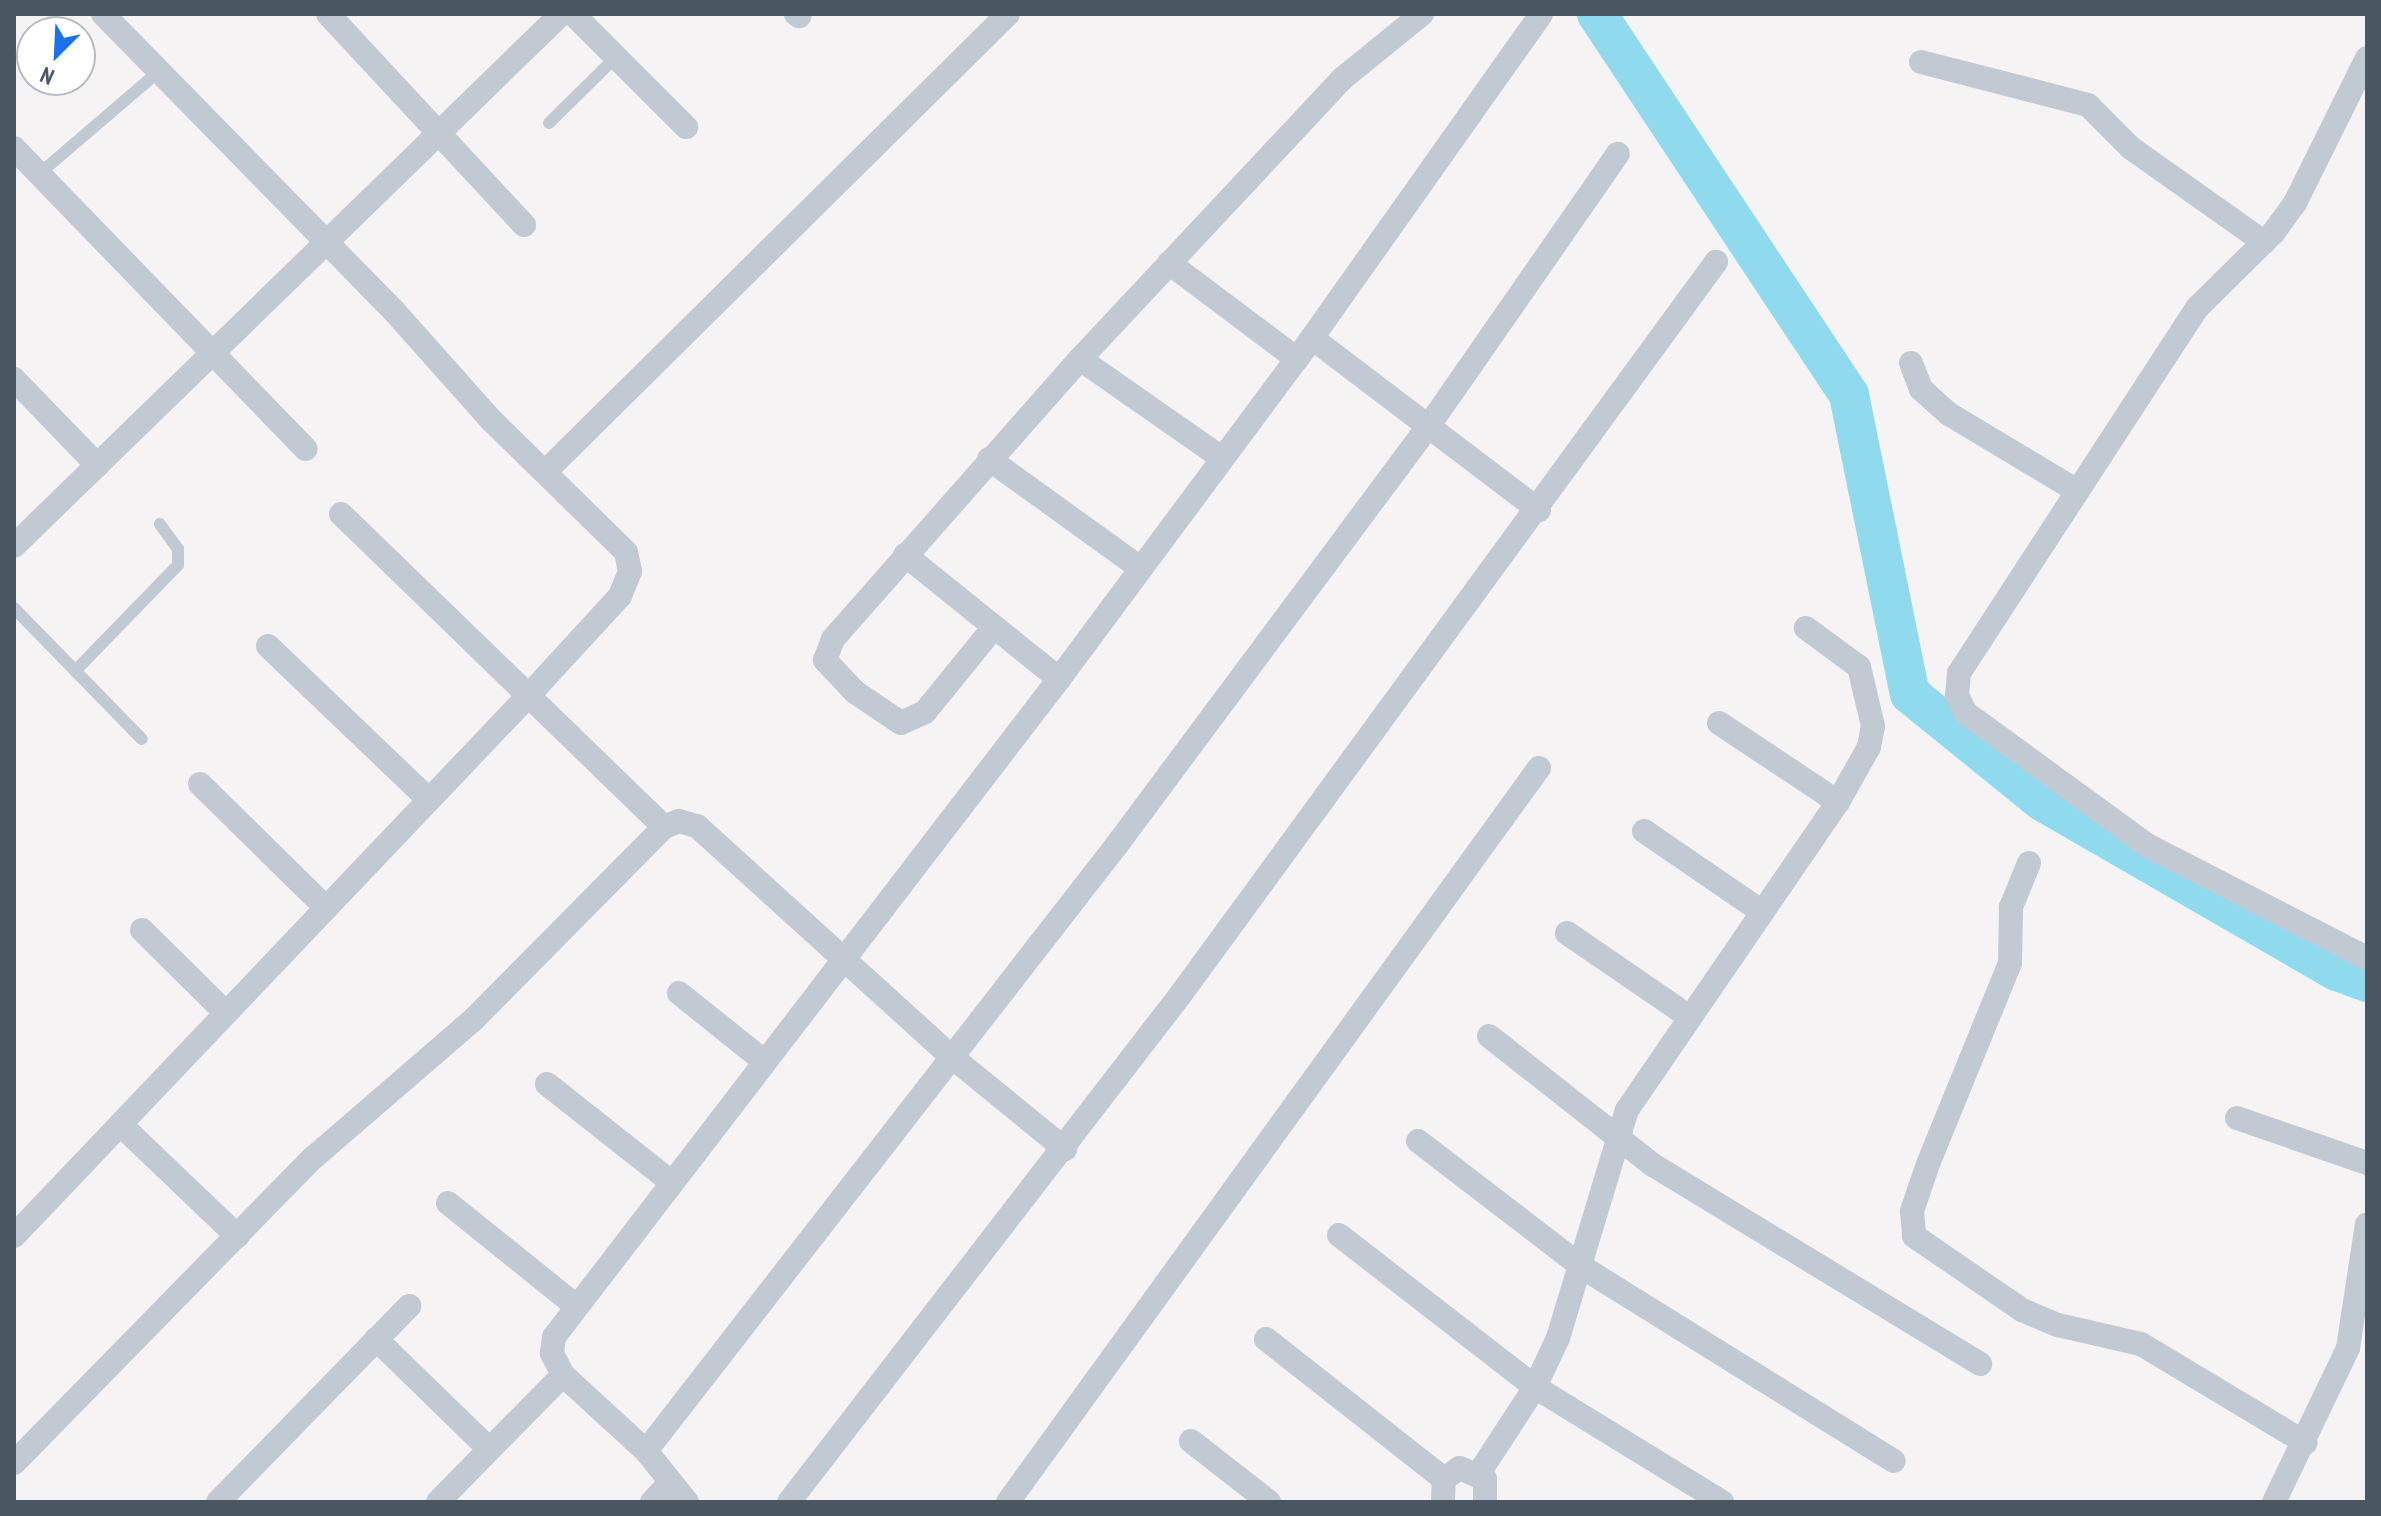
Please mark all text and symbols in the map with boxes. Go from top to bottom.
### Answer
north arrow [16,16,96,96]
text: N [36,61,58,91]

